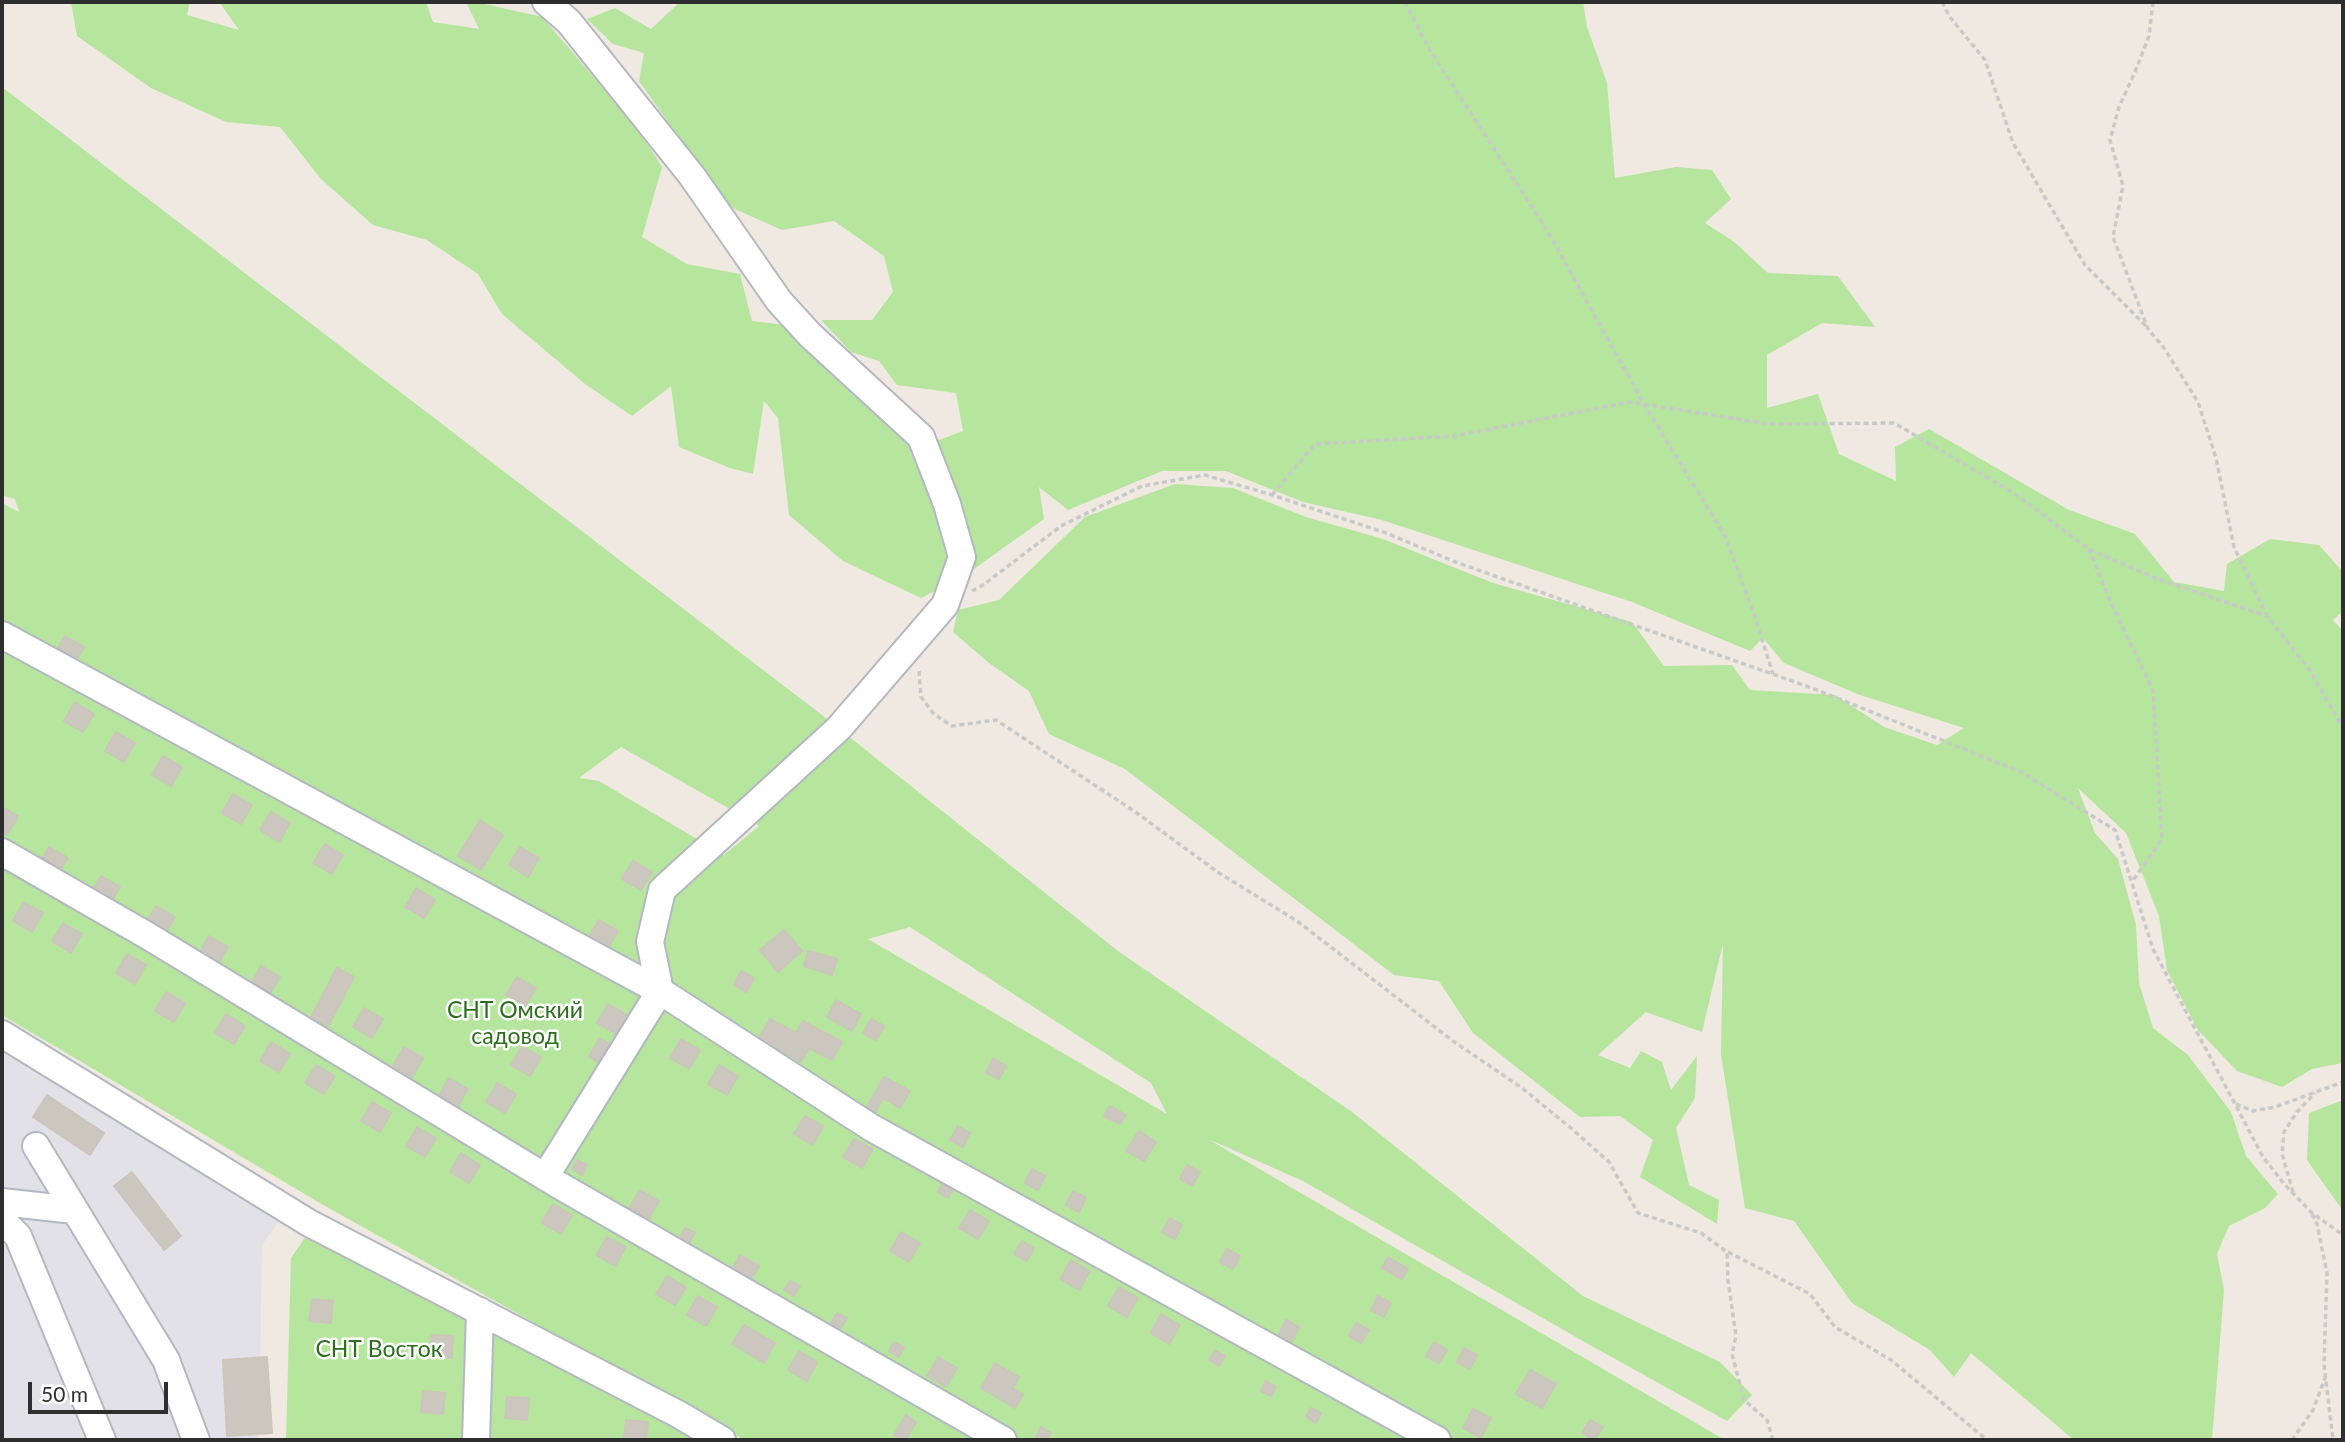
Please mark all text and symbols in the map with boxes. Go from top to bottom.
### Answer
park label: СНТ Омский садовод [447,997,583,1051]
park label: СНТ Восток [315,1336,443,1364]
scale bar [32,1368,172,1412]
text: 50 m [41,1381,88,1406]

